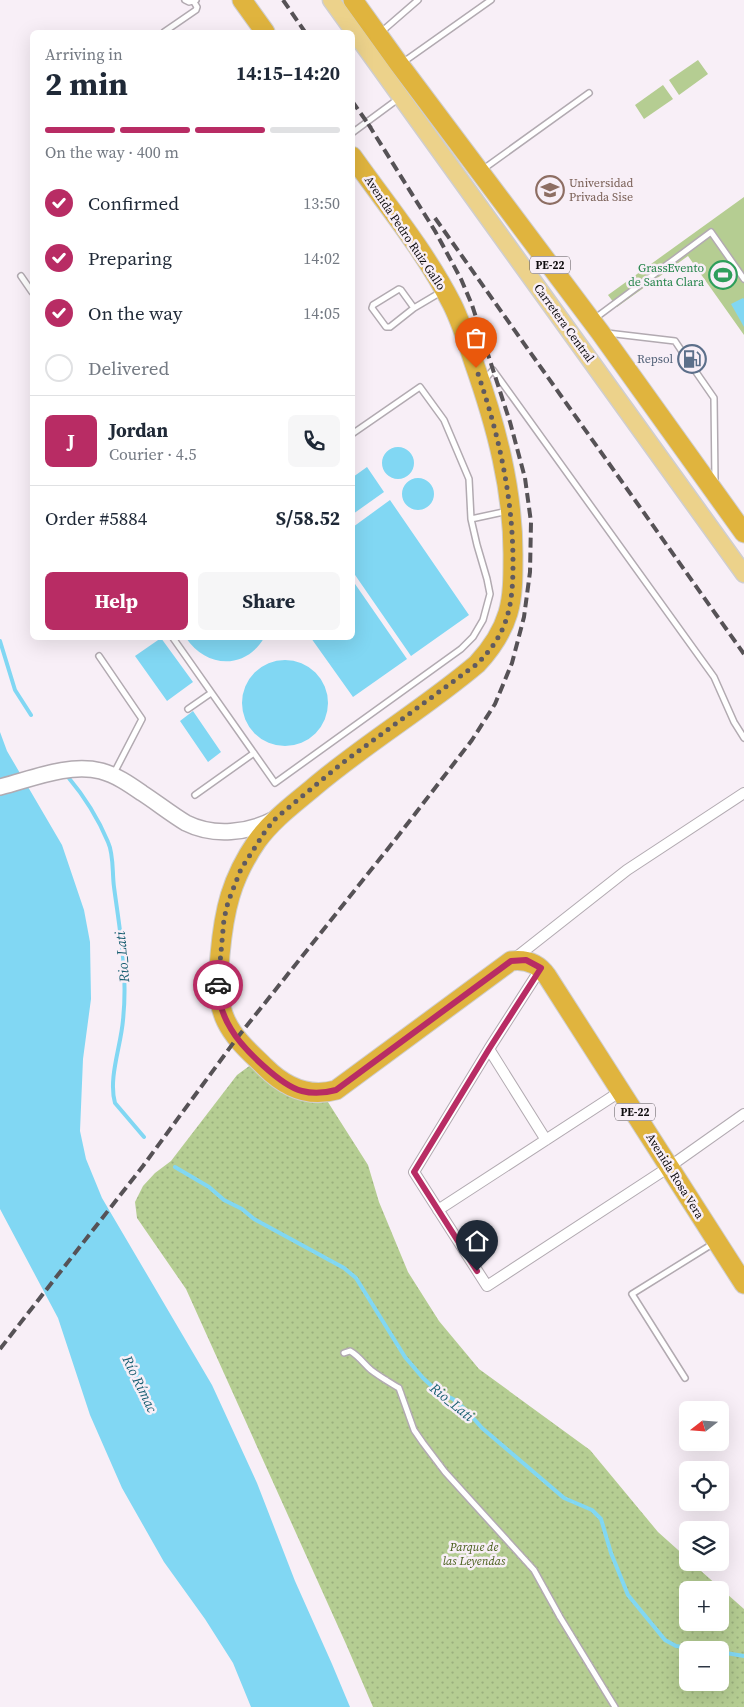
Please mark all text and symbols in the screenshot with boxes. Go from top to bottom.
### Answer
text: Arriving in [45,43,123,65]
text: 14:15–14:20 [236,60,340,86]
text: 2 min [45,62,128,106]
text: On the way · 400 m [45,141,179,163]
street label: Avenida Pedro Ruiz Gallo [361,173,449,293]
school or university icon: Universidad Privada Sise [535,175,565,205]
place label: Universidad Privada Sise [569,175,634,205]
icon: check [45,189,73,217]
text: Confirmed [88,190,179,216]
text: 13:50 [303,192,340,214]
icon: check [45,244,73,272]
text: Preparing [88,245,172,271]
text: 14:02 [303,247,340,269]
road number: PE-22 [530,256,570,274]
place label: GrassEvento de Santa Clara [628,260,705,290]
sports icon: GrassEvento de Santa Clara [708,260,738,290]
street label: Carretera Central [530,281,598,366]
icon: check [45,299,73,327]
text: On the way [88,300,183,326]
text: 14:05 [303,302,340,324]
pin [455,317,497,368]
icon: bag [462,324,490,352]
fuel station icon: Repsol [677,344,707,374]
place label: Repsol [637,351,673,367]
text: Delivered [88,355,169,381]
button: phone [288,415,340,467]
text: Jordan [109,417,168,443]
text: J [67,428,75,454]
text: Courier · 4.5 [109,443,197,465]
text: Order #5884 [45,505,147,531]
text: S/58.52 [276,505,340,531]
button: Help [45,572,188,630]
button: Share [198,572,340,630]
water label: Rio_Lati [110,930,134,984]
courier [193,960,243,1010]
icon: car [204,971,232,999]
road number: PE-22 [615,1104,655,1120]
street label: Avenida Rosa Vera [642,1130,708,1223]
pin [456,1220,498,1271]
icon: home [463,1227,491,1255]
water label: Río Rímac [117,1351,162,1416]
water label: Rio_Lati [425,1377,479,1426]
north arrow [679,1401,729,1451]
map controls [679,1401,729,1691]
button: locate [679,1461,729,1511]
button: layers [679,1521,729,1571]
park label: Parque de las Leyendas [443,1539,506,1569]
button: + [679,1581,729,1631]
button: − [679,1641,729,1691]

